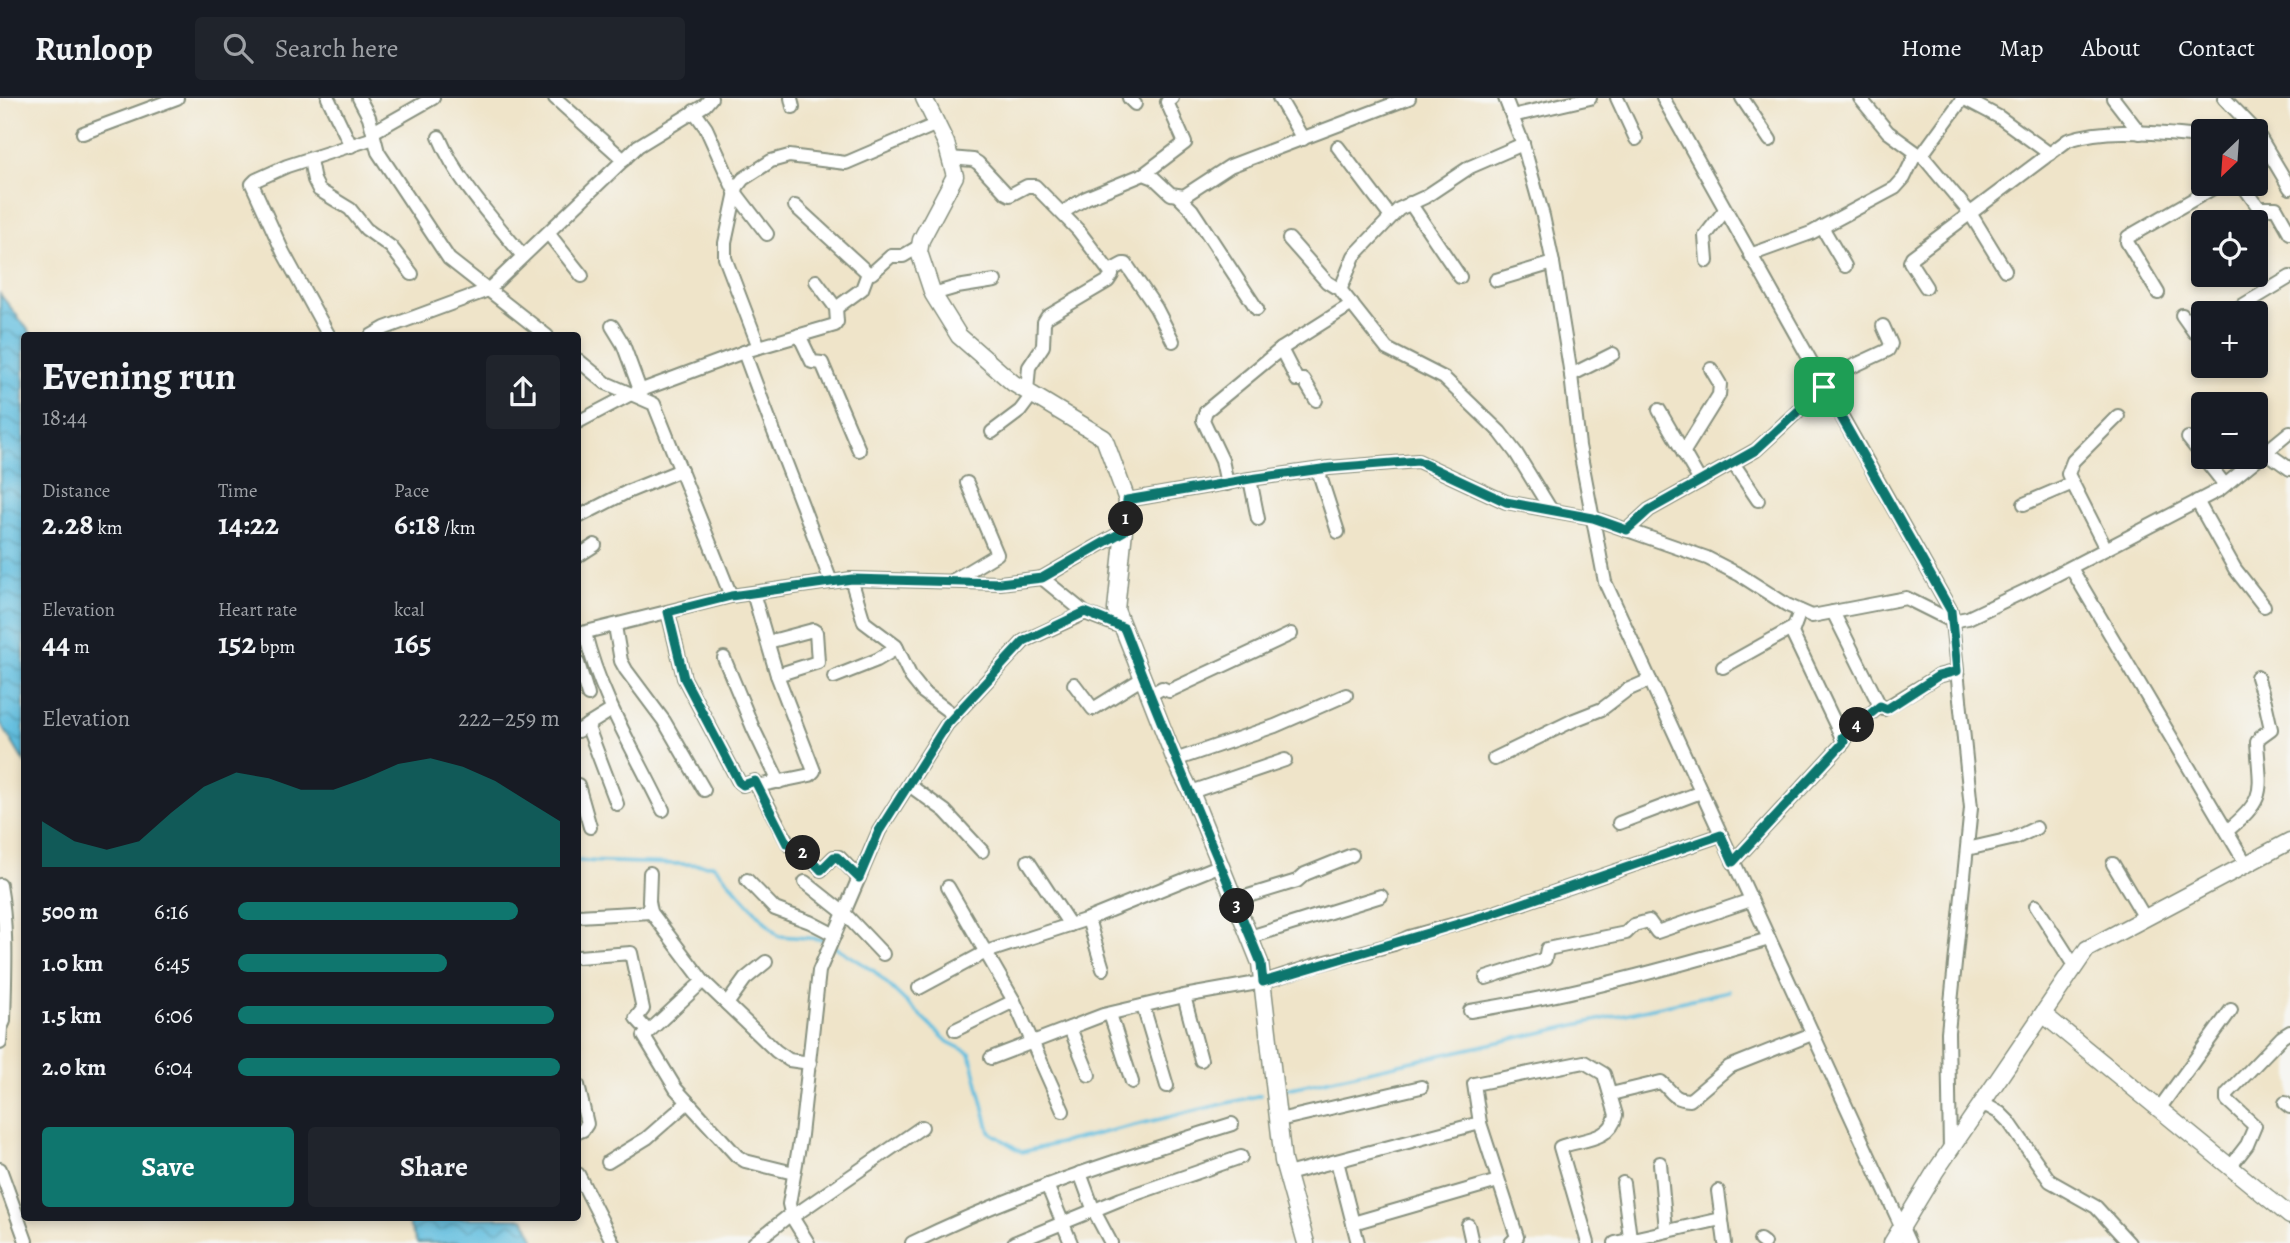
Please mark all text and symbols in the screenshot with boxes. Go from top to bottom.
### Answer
search box [195,17,685,80]
text: Runloop [35,26,153,71]
icon: search [219,29,257,67]
text: Search here [275,31,398,66]
text: Home [1901,32,1962,64]
text: Map [2000,32,2044,64]
text: About [2082,32,2140,64]
text: Contact [2178,32,2255,64]
north arrow [2191,119,2268,196]
map controls [2191,119,2268,469]
button: locate [2191,210,2268,287]
button: + [2191,301,2268,378]
text: Evening run [42,350,236,402]
button: share [486,355,560,429]
pin [1794,357,1854,417]
icon: arrive [1805,368,1843,406]
button: − [2191,392,2268,469]
text: 18:44 [42,402,87,433]
text: Distance [42,478,110,504]
text: Time [218,478,257,504]
text: Pace [394,478,429,504]
pin: 1 [1108,502,1144,536]
text: 2.28 [42,504,94,544]
text: 14:22 [218,504,279,544]
text: 6:18 [394,504,440,544]
text: 1 [1122,505,1129,531]
text: km [94,515,123,541]
text: /km [440,515,476,541]
text: Elevation [42,597,115,623]
text: Heart rate [218,597,297,623]
text: kcal [394,597,424,623]
text: 44 [42,623,70,663]
text: 152 [218,623,256,663]
text: 165 [394,623,432,663]
text: m [70,634,90,660]
text: bpm [256,634,295,660]
text: Elevation [42,703,130,734]
text: 222–259 m [458,703,560,734]
pin: 4 [1840,708,1874,742]
text: 4 [1852,711,1861,737]
pin: 2 [786,836,820,870]
text: 2 [798,839,807,865]
pin: 3 [1220,888,1254,924]
text: 3 [1232,892,1241,918]
text: 500 m [42,896,98,927]
text: 6:16 [154,896,189,927]
text: 1.0 km [42,948,103,979]
text: 6:45 [154,948,190,979]
text: 1.5 km [42,1000,102,1031]
text: 6:06 [154,1000,193,1031]
text: 2.0 km [42,1052,106,1083]
text: 6:04 [154,1052,193,1083]
button: Save [42,1127,294,1207]
button: Share [308,1127,560,1207]

